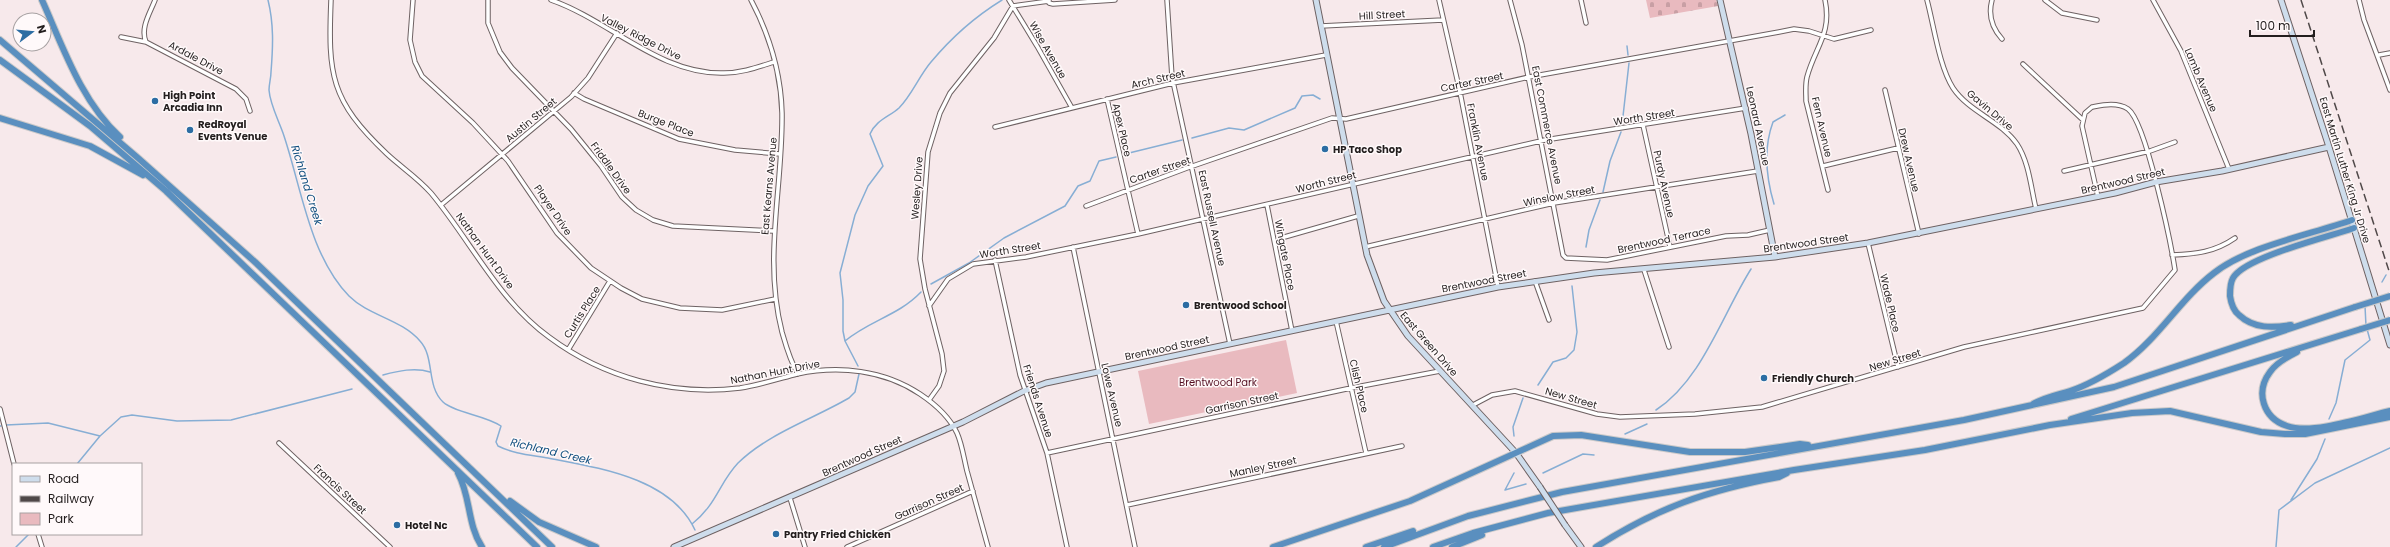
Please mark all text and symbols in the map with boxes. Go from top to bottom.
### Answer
street label: Hill Street [1359,6,1406,24]
street label: Valley Ridge Drive [598,10,684,64]
north arrow [12,12,52,52]
scale bar [2250,12,2314,38]
text: 100 m [2256,17,2290,34]
street label: Wise Avenue [1026,19,1070,81]
text: N [33,23,50,35]
street label: Ardale Drive [166,37,226,79]
street label: Lamb Avenue [2181,46,2221,114]
street label: East Commerce Avenue [1528,64,1566,186]
street label: Arch Street [1130,65,1187,92]
street label: Carter Street [1439,68,1505,96]
street label: Leonard Avenue [1742,85,1774,167]
street label: Gavin Drive [1963,86,2017,134]
place label: High Point Arcadia Inn [163,88,223,115]
street label: Austin Street [502,94,560,146]
street label: Fern Avenue [1808,95,1836,159]
street label: East Martin Luther King Jr Drive [2316,95,2374,245]
marker: High Point Arcadia Inn [150,96,160,106]
street label: Apex Place [1109,102,1135,158]
street label: Franklin Avenue [1463,102,1493,182]
street label: Burge Place [636,105,696,141]
street label: Worth Street [1612,105,1676,129]
place label: RedRoyal Events Venue [198,117,267,144]
marker: RedRoyal Events Venue [185,125,195,135]
street label: Drew Avenue [1894,126,1924,194]
street label: East Kearns Avenue [757,137,781,235]
street label: Friddle Drive [587,139,635,197]
place label: HP Taco Shop [1333,142,1402,157]
water label: Richland Creek [287,143,327,228]
marker: HP Taco Shop [1320,144,1330,154]
street label: Purdy Avenue [1650,149,1678,219]
street label: Carter Street [1127,152,1193,187]
street label: Wesley Drive [907,156,927,220]
street label: Brentwood Street [2080,164,2167,198]
street label: Worth Street [1294,167,1358,197]
street label: East Russell Avenue [1195,169,1229,267]
street label: Player Drive [530,182,576,238]
street label: Winslow Street [1522,182,1597,210]
street label: Nathan Hunt Drive [452,210,518,292]
street label: Wingate Place [1271,218,1299,292]
street label: Brentwood Terrace [1616,223,1712,257]
street label: Brentwood Street [1762,230,1850,256]
street label: Worth Street [978,238,1042,262]
street label: Brentwood Street [1440,265,1528,297]
street label: Wade Place [1876,272,1904,334]
street label: Curtis Place [560,283,604,341]
place label: Brentwood School [1194,298,1287,313]
marker: Brentwood School [1181,300,1191,310]
street label: East Green Drive [1397,308,1461,380]
street label: Brentwood Street [1123,332,1211,364]
street label: New Street [1867,345,1923,375]
street label: Nathan Hunt Drive [729,356,821,388]
street label: Clish Place [1346,358,1372,414]
street label: Lowe Avenue [1097,361,1127,429]
street label: Friends Avenue [1019,363,1057,439]
place label: Friendly Church [1772,371,1854,386]
marker: Friendly Church [1759,373,1769,383]
park label: Brentwood Park [1179,375,1258,390]
street label: New Street [1543,383,1599,413]
street label: Garrison Street [1204,388,1280,418]
street label: Brentwood Street [820,432,905,480]
water label: Richland Creek [509,434,594,468]
street label: Manley Street [1228,453,1298,481]
street label: Francis Street [310,460,370,518]
legend [12,463,142,535]
text: Road [48,470,79,487]
street label: Garrison Street [892,480,966,524]
text: Railway [48,490,94,507]
text: Park [48,510,75,527]
place label: Hotel Nc [405,518,448,533]
marker: Hotel Nc [392,520,402,530]
place label: Pantry Fried Chicken [784,527,891,542]
marker: Pantry Fried Chicken [771,529,781,539]

